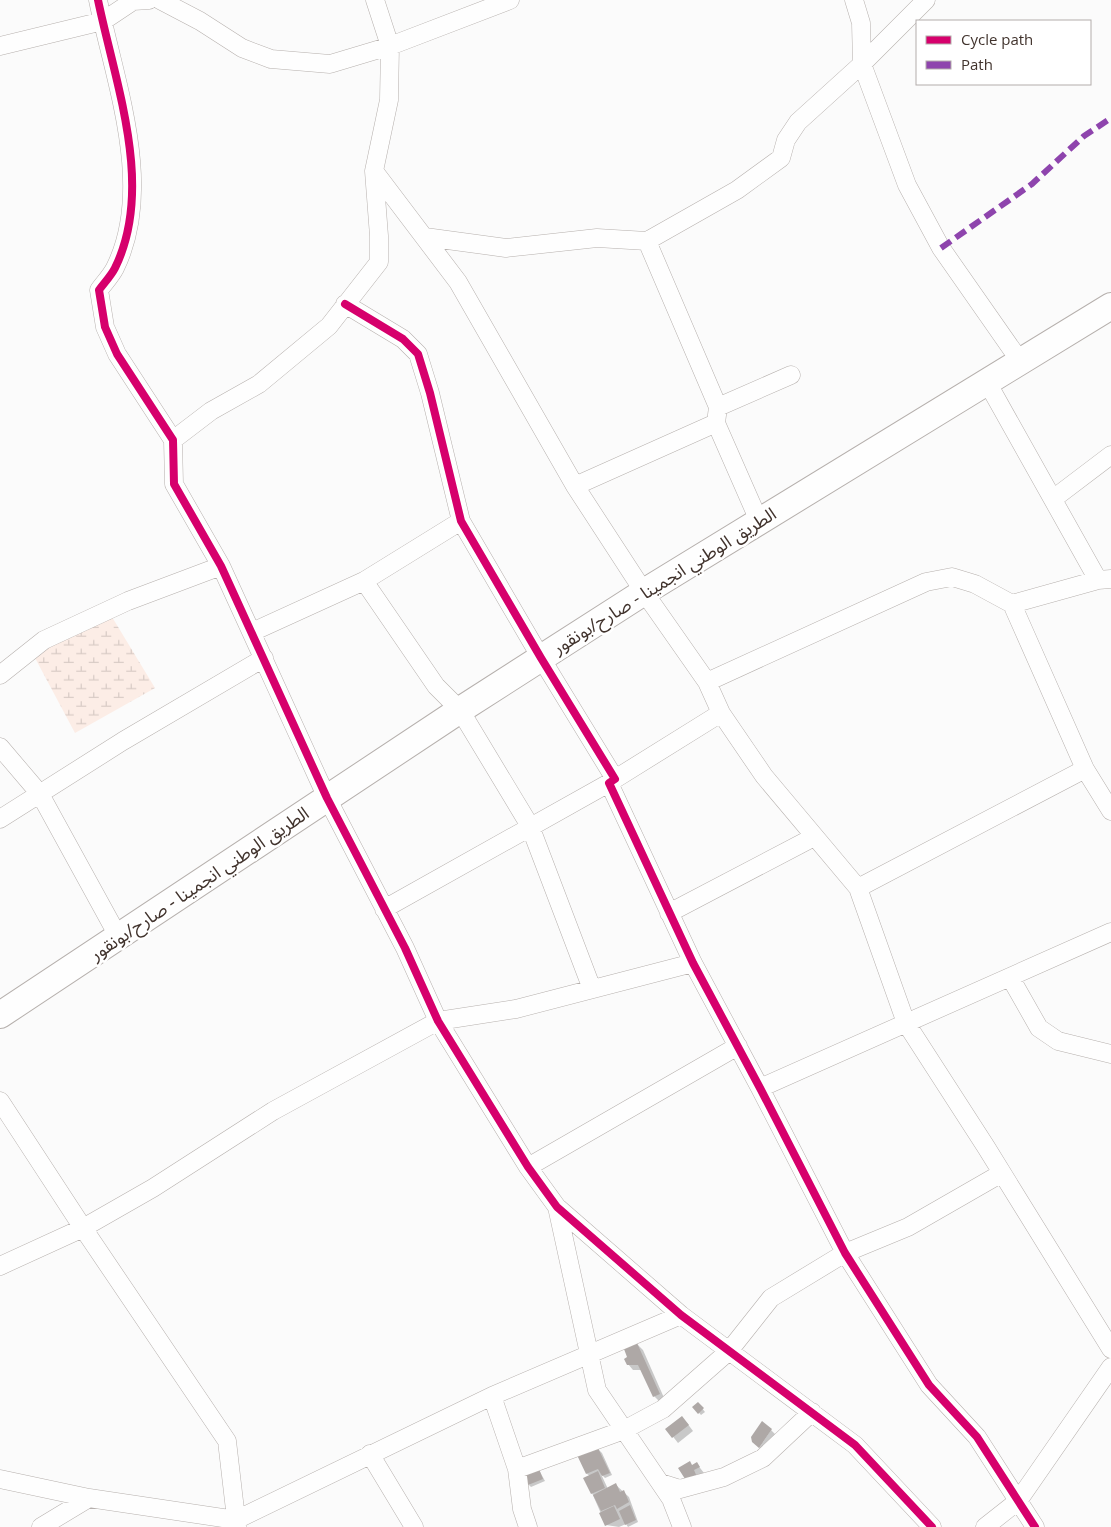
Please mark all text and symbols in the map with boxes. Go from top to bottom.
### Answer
legend [916,20,1091,85]
text: Cycle path [961,29,1033,49]
text: Path [961,54,993,74]
street label: الطريق الوطني انجمينا - صارح/بونقور [547,501,781,661]
street label: الطريق الوطني انجمينا - صارح/بونقور [84,801,314,968]

